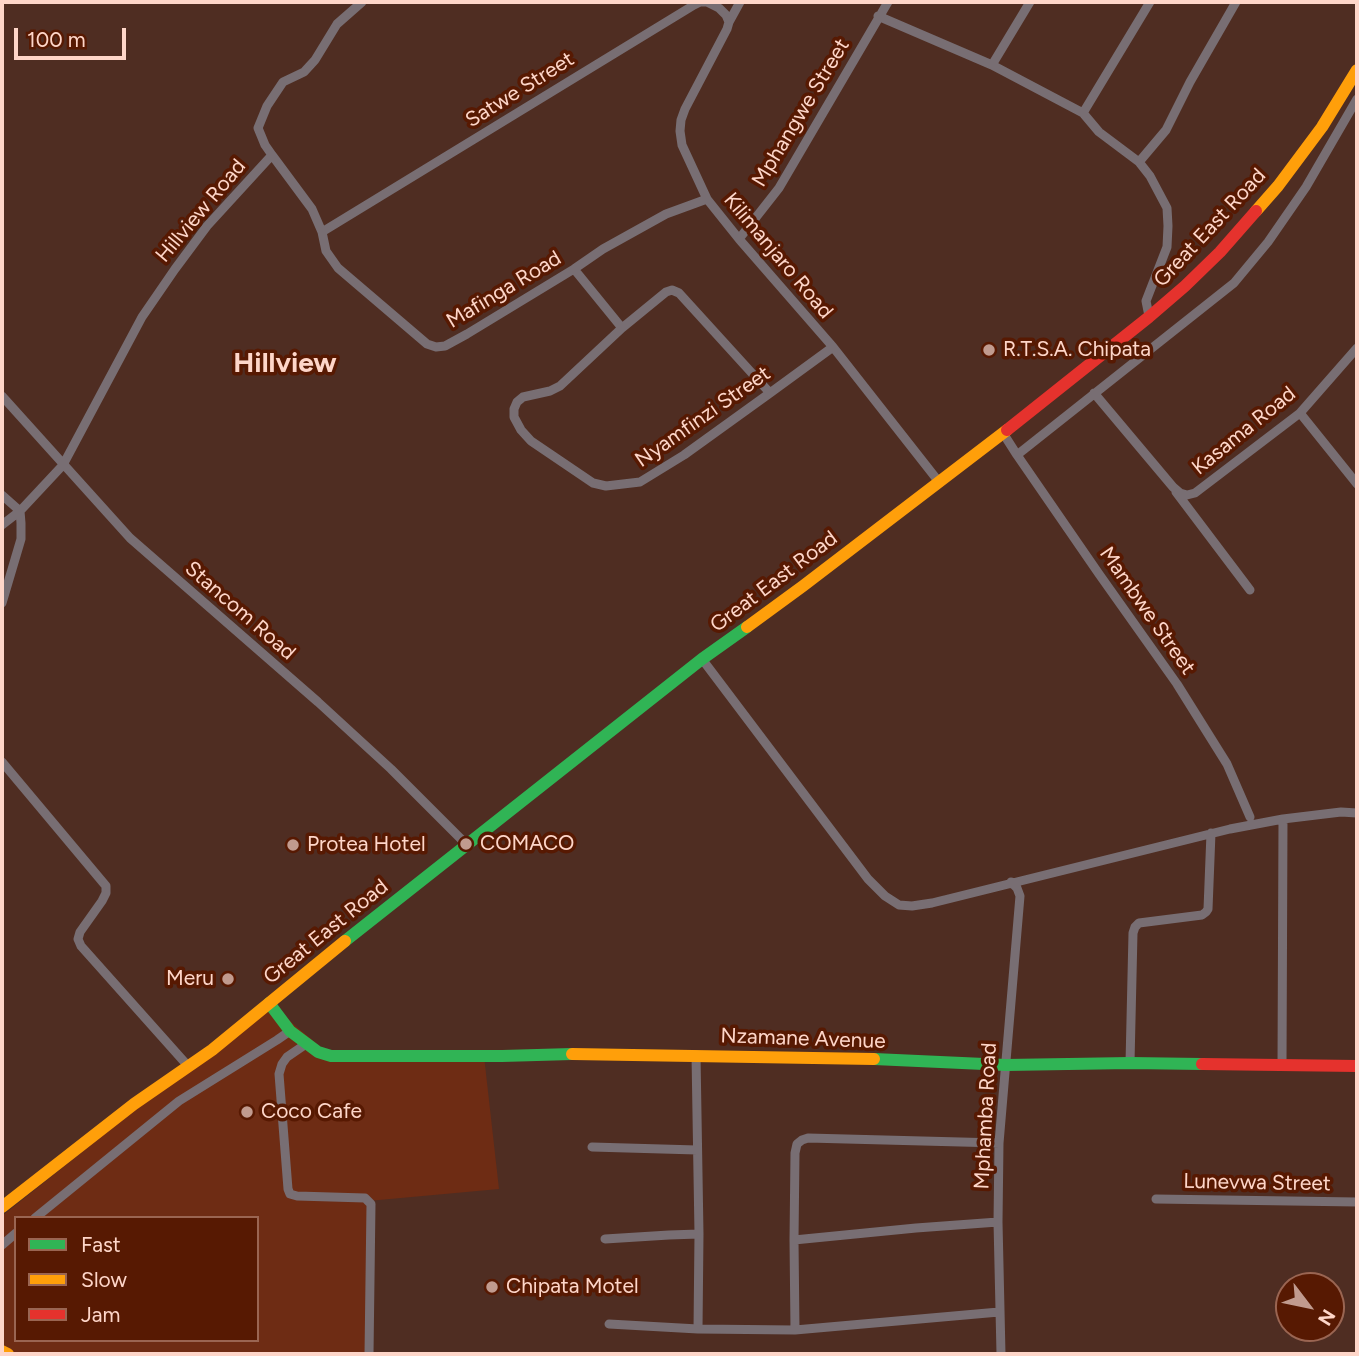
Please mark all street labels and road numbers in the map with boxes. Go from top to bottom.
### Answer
street label: Mphangwe Street [747,34,855,192]
street label: Satwe Street [461,47,579,133]
street label: Hillview Road [151,154,251,268]
street label: Great East Road [1149,164,1271,292]
street label: Kilimanjaro Road [718,188,838,324]
street label: Mafinga Road [442,246,566,334]
street label: Nyamfinzi Street [631,361,775,473]
street label: Kasama Road [1187,382,1301,480]
street label: Great East Road [705,526,843,638]
street label: Mambwe Street [1094,542,1200,680]
street label: Stancom Road [180,556,300,666]
street label: Great East Road [259,874,393,990]
street label: Nzamane Avenue [720,1024,886,1054]
street label: Mphamba Road [970,1042,1002,1190]
street label: Lunevwa Street [1183,1169,1331,1197]

